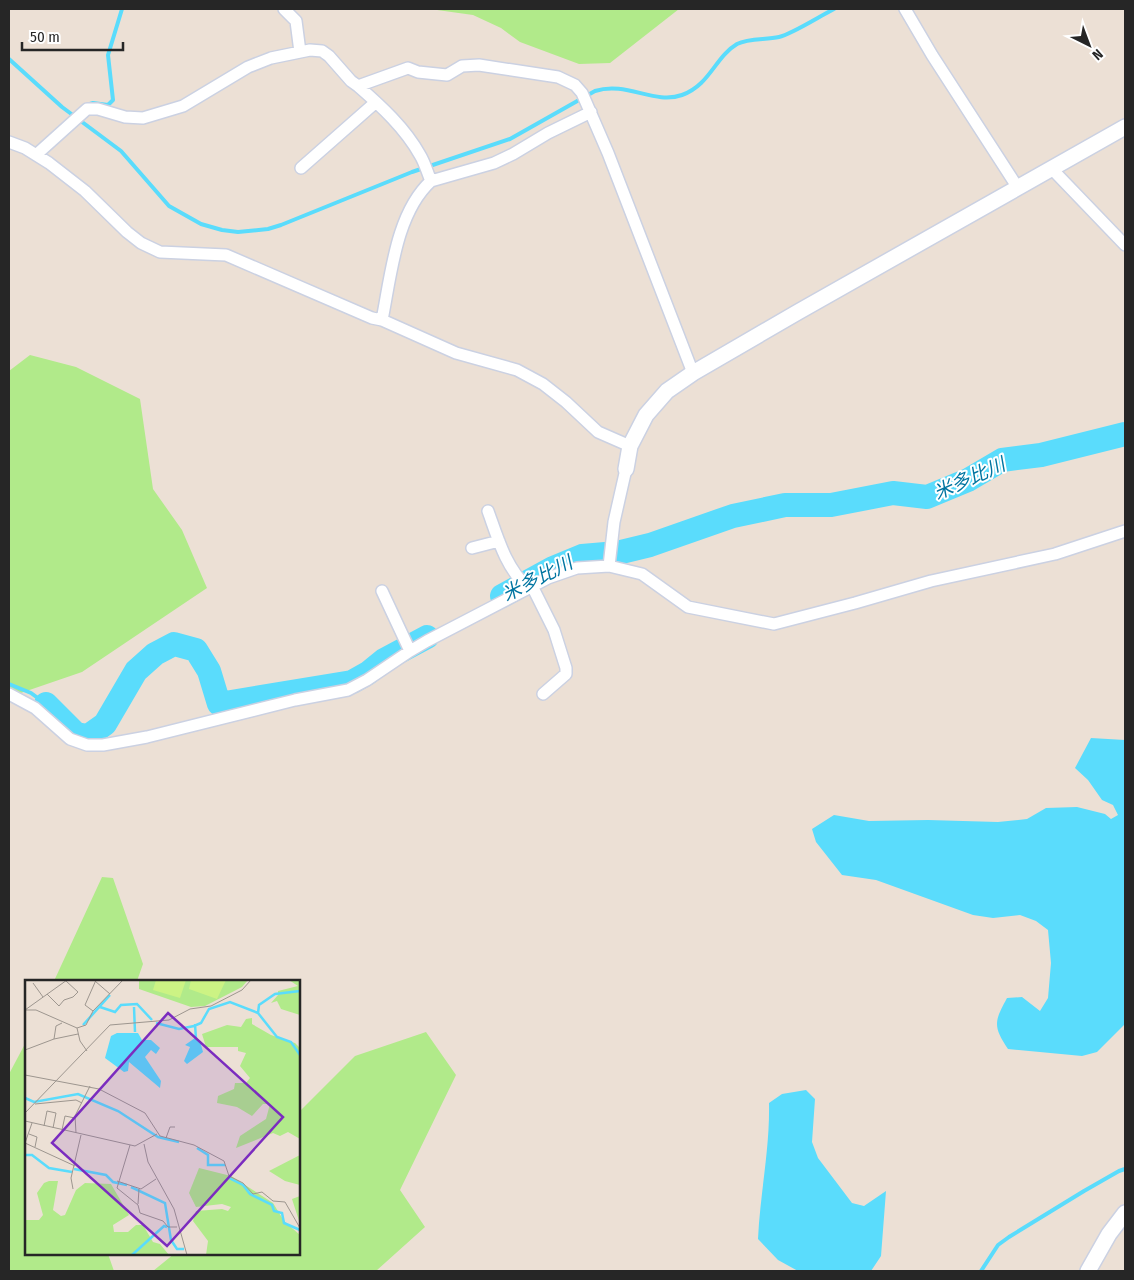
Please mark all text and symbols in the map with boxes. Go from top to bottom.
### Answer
scale bar [22,20,124,52]
north arrow [1064,20,1114,70]
text: 50 m [30,28,60,46]
text: N [1089,45,1106,63]
water label: 米多比川 [930,452,1010,504]
water label: 米多比川 [498,550,578,606]
inset map [25,980,300,1255]

